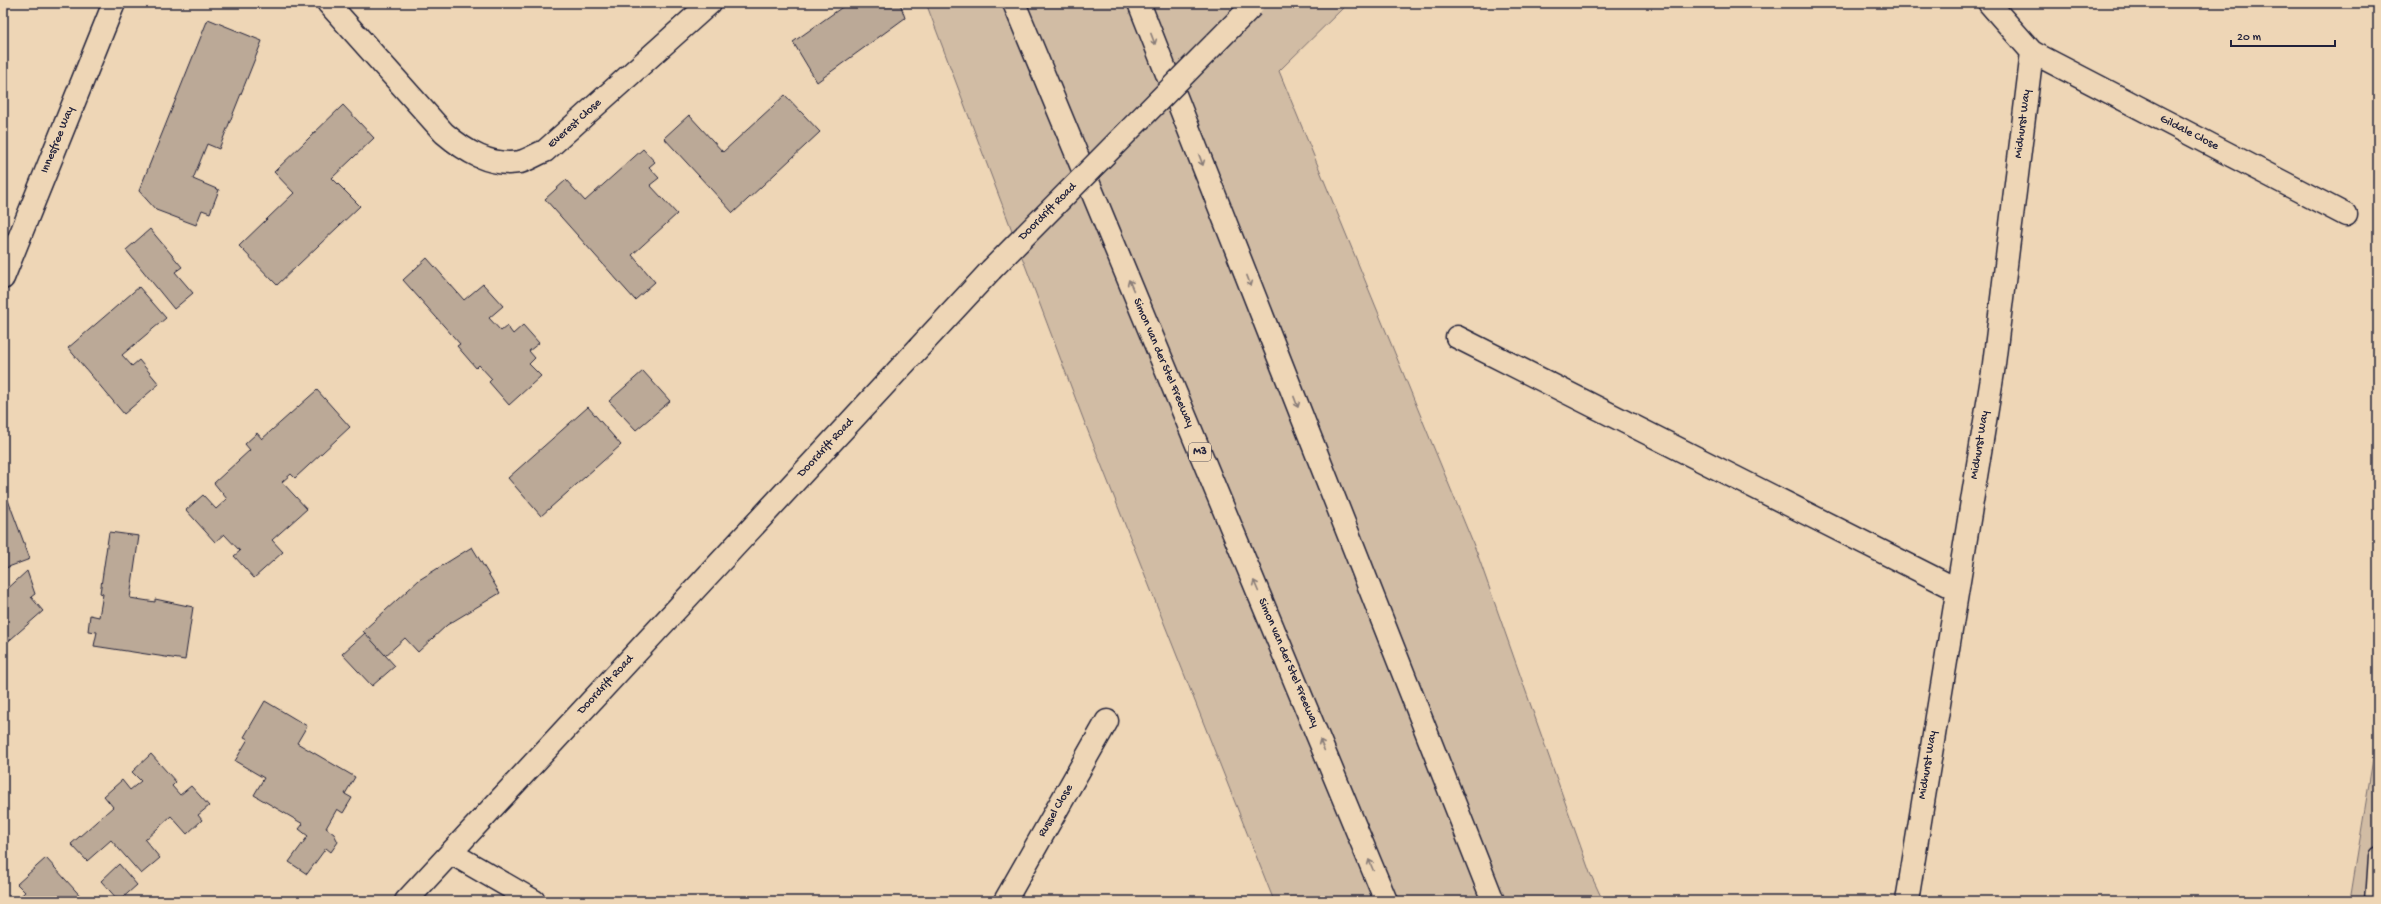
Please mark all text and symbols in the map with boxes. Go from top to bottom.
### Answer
scale bar [2231,22,2335,48]
text: 20 m [2237,31,2262,45]
one-way arrow [1150,33,1158,45]
street label: Midhurst Way [2012,89,2034,159]
street label: Everest Close [545,96,605,152]
street label: Innesfree Way [38,104,78,175]
street label: Gildale Close [2157,112,2221,154]
one-way arrow [1198,154,1205,166]
street label: Doordrift Road [1015,179,1081,245]
one-way arrow [1245,275,1253,287]
one-way arrow [1126,279,1134,291]
street label: Simon van der Stel Freeway [1129,296,1197,430]
one-way arrow [1293,396,1301,408]
street label: Midhurst Way [1968,410,1992,480]
street label: Doordrift Road [794,415,858,481]
road number: M3 [1189,443,1211,461]
one-way arrow [1251,581,1259,593]
street label: Simon van der Stel Freeway [1254,596,1322,730]
street label: Doordrift Road [574,652,638,718]
street label: Midhurst Way [1916,730,1940,800]
one-way arrow [1317,739,1325,751]
street label: Russel Close [1035,782,1077,840]
one-way arrow [1367,859,1375,871]

